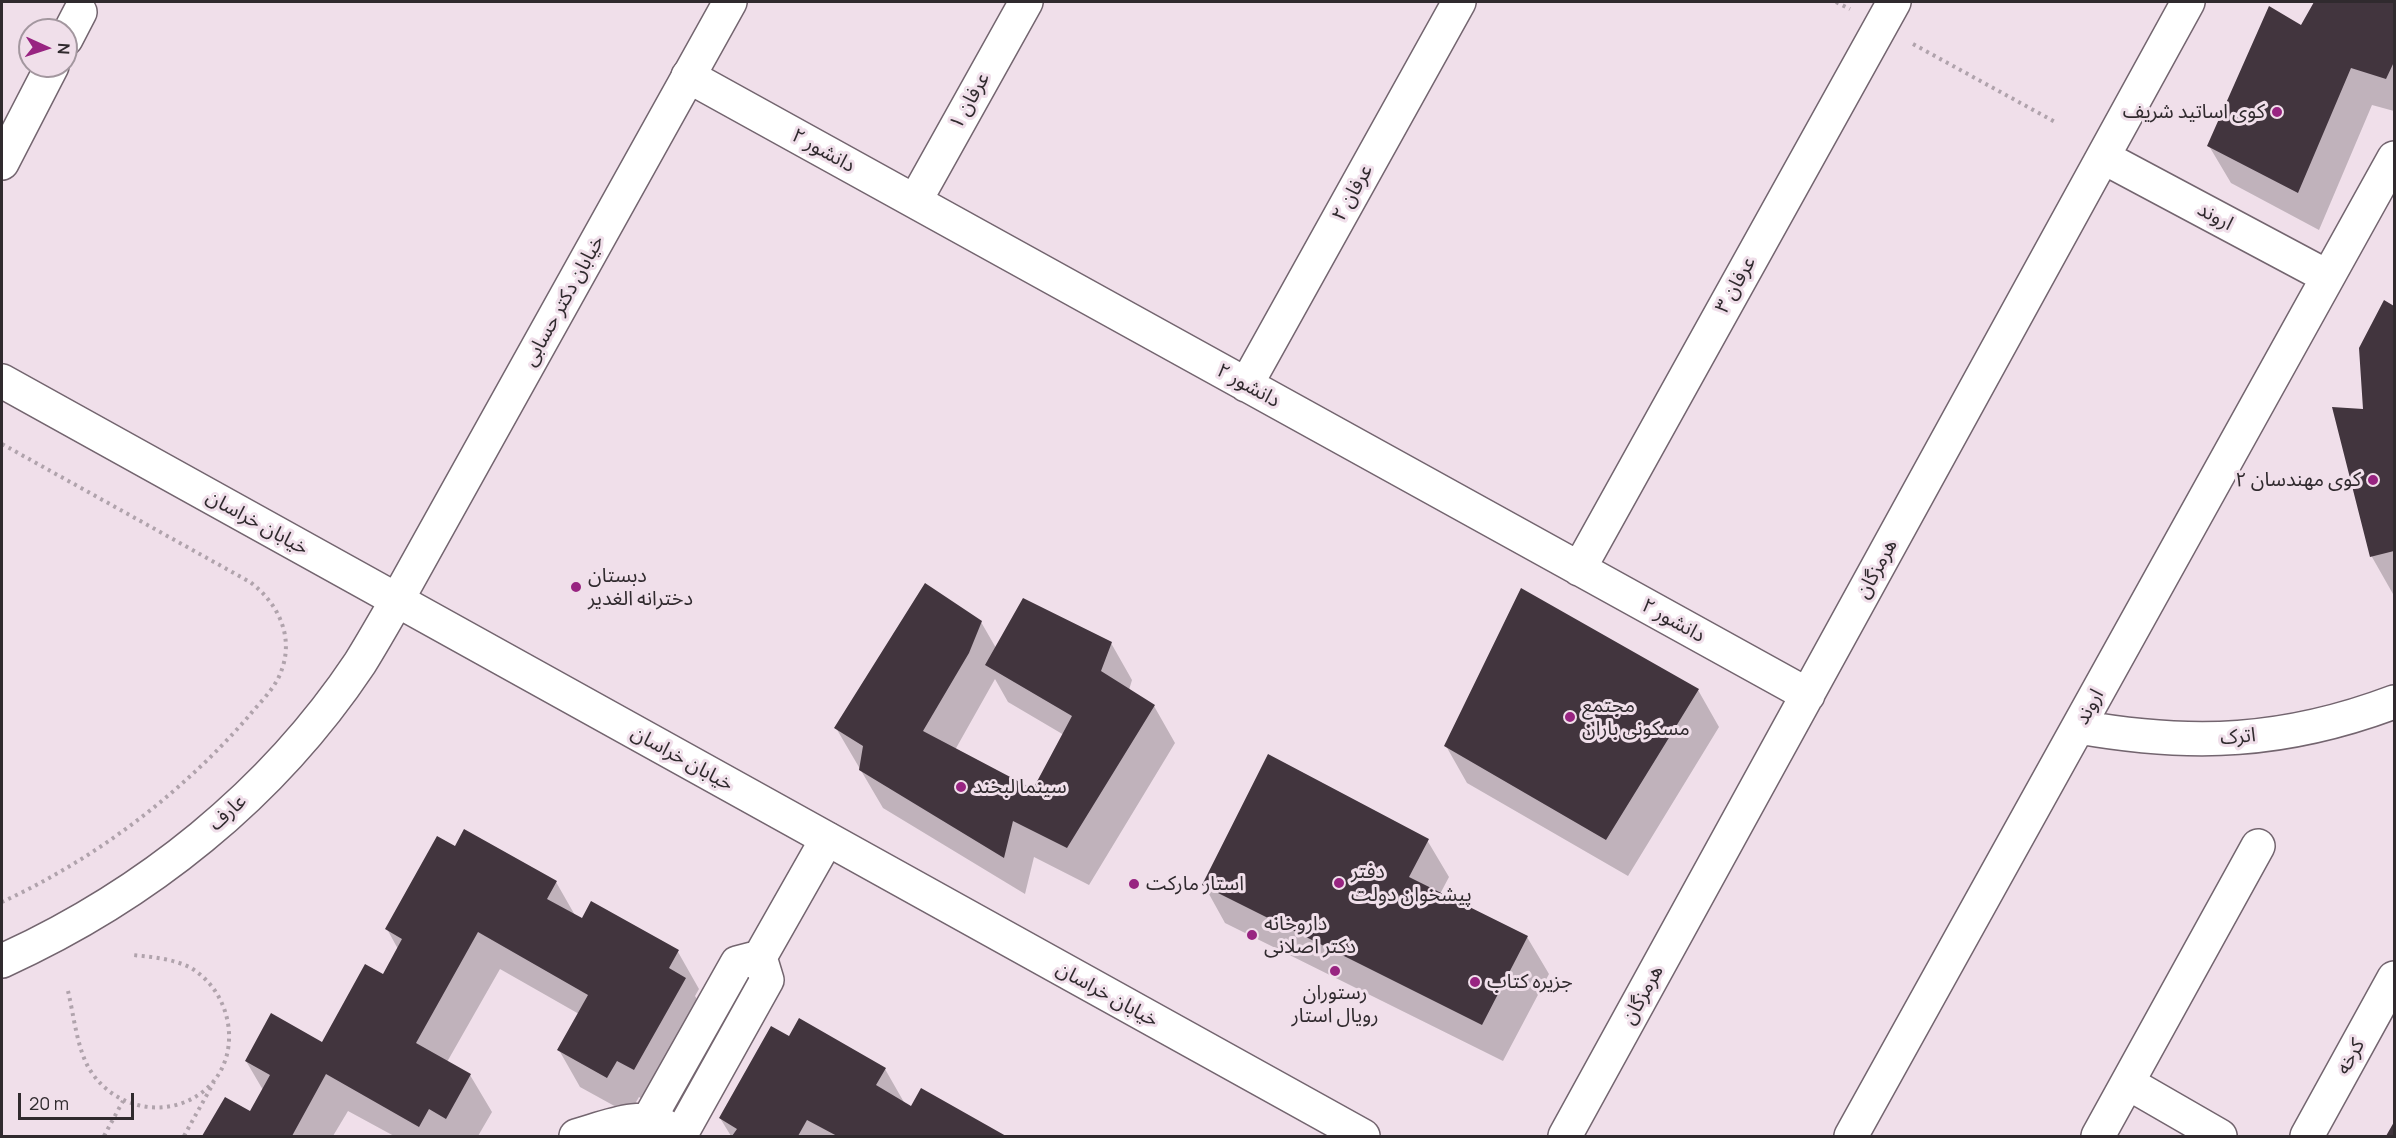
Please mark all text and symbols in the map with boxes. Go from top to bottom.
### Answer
north arrow [18,18,78,78]
text: N [53,43,75,55]
street label: عرفان ۱ [945,68,995,134]
place label: کوی اساتید شریف [2123,100,2265,124]
marker: کوی اساتید شریف [2270,105,2284,119]
street label: دانشور ۲ [787,124,859,178]
street label: عرفان ۲ [1328,160,1378,226]
street label: اروند [2193,198,2237,236]
street label: خیابان دکتر حسابی [518,231,610,371]
street label: عرفان ۳ [1711,252,1761,318]
street label: دانشور ۲ [1212,359,1284,413]
place label: کوی مهندسان ۲ [2235,468,2361,492]
marker: کوی مهندسان ۲ [2366,473,2380,487]
street label: خیابان خراسان [202,485,312,561]
street label: هرمزگان [1851,535,1903,603]
place label: دبستان دخترانه الغدیر [588,564,693,611]
marker: دبستان دخترانه الغدیر [569,580,583,594]
street label: دانشور ۲ [1637,594,1709,648]
street label: اروند [2071,685,2109,729]
place label: مجتمع مسکونی باران [1582,694,1690,741]
marker: مجتمع مسکونی باران [1563,710,1577,724]
street label: خیابان خراسان [627,721,737,797]
street label: اترک [2219,724,2257,750]
place label: سینما لبخند [973,775,1067,799]
marker: سینما لبخند [954,780,968,794]
street label: عارف [204,790,252,836]
place label: دفتر پیشخوان دولت [1351,860,1472,907]
place label: استار مارکت [1146,872,1244,896]
marker: دفتر پیشخوان دولت [1332,876,1346,890]
marker: استار مارکت [1127,877,1141,891]
place label: داروخانه دکتر اصلانی [1264,912,1356,959]
marker: داروخانه دکتر اصلانی [1245,928,1259,942]
street label: خیابان خراسان [1052,957,1162,1033]
street label: هرمزگان [1617,961,1669,1029]
marker: رستوران رویال استار [1328,964,1342,978]
place label: جزیره کتاب [1487,970,1573,994]
marker: جزیره کتاب [1468,975,1482,989]
place label: رستوران رویال استار [1291,981,1379,1028]
street label: کرخه [2332,1035,2370,1079]
scale bar [21,1081,136,1119]
text: 20 m [29,1091,69,1115]

